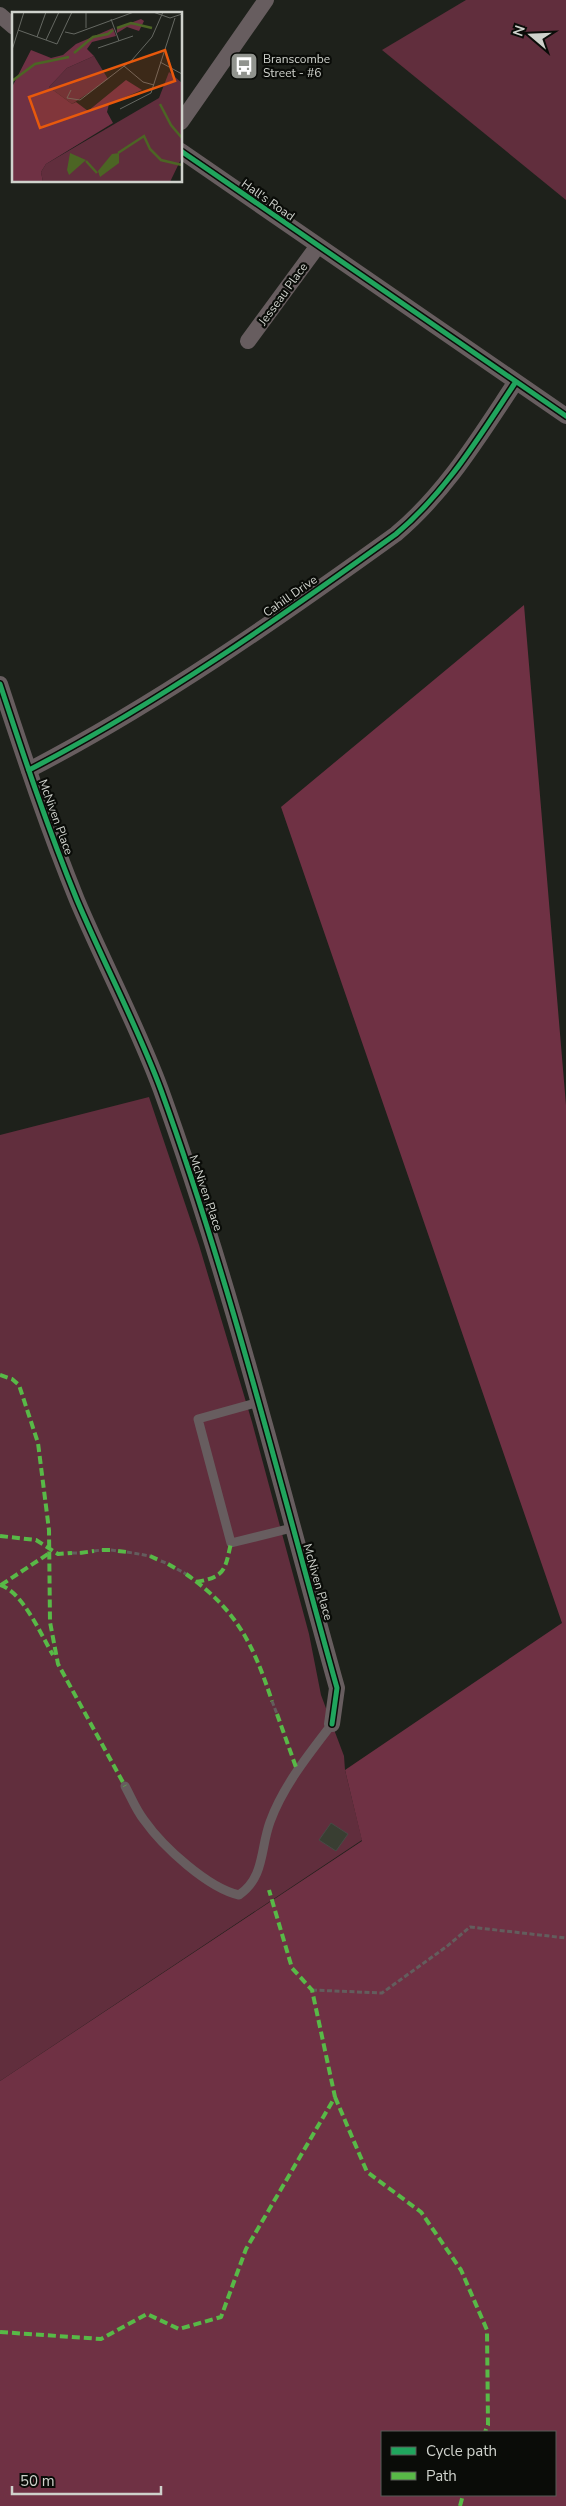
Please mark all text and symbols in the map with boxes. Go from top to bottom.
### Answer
north arrow [506,10,556,60]
inset map [12,12,182,182]
text: N [508,23,530,39]
bus stop icon: Branscombe Street - #6 [229,51,259,81]
place label: Branscombe Street - #6 [263,51,330,81]
street label: Hall's Road [238,176,298,224]
street label: Jesseau Place [254,259,311,329]
street label: Cahill Drive [260,572,320,620]
street label: McNiven Place [35,777,77,857]
street label: McNiven Place [186,1153,226,1233]
street label: McNiven Place [299,1542,337,1622]
legend [381,2431,556,2496]
text: Cycle path [426,2441,497,2461]
scale bar [12,2464,161,2496]
text: Path [426,2466,457,2486]
text: 50 m [20,2471,55,2491]

